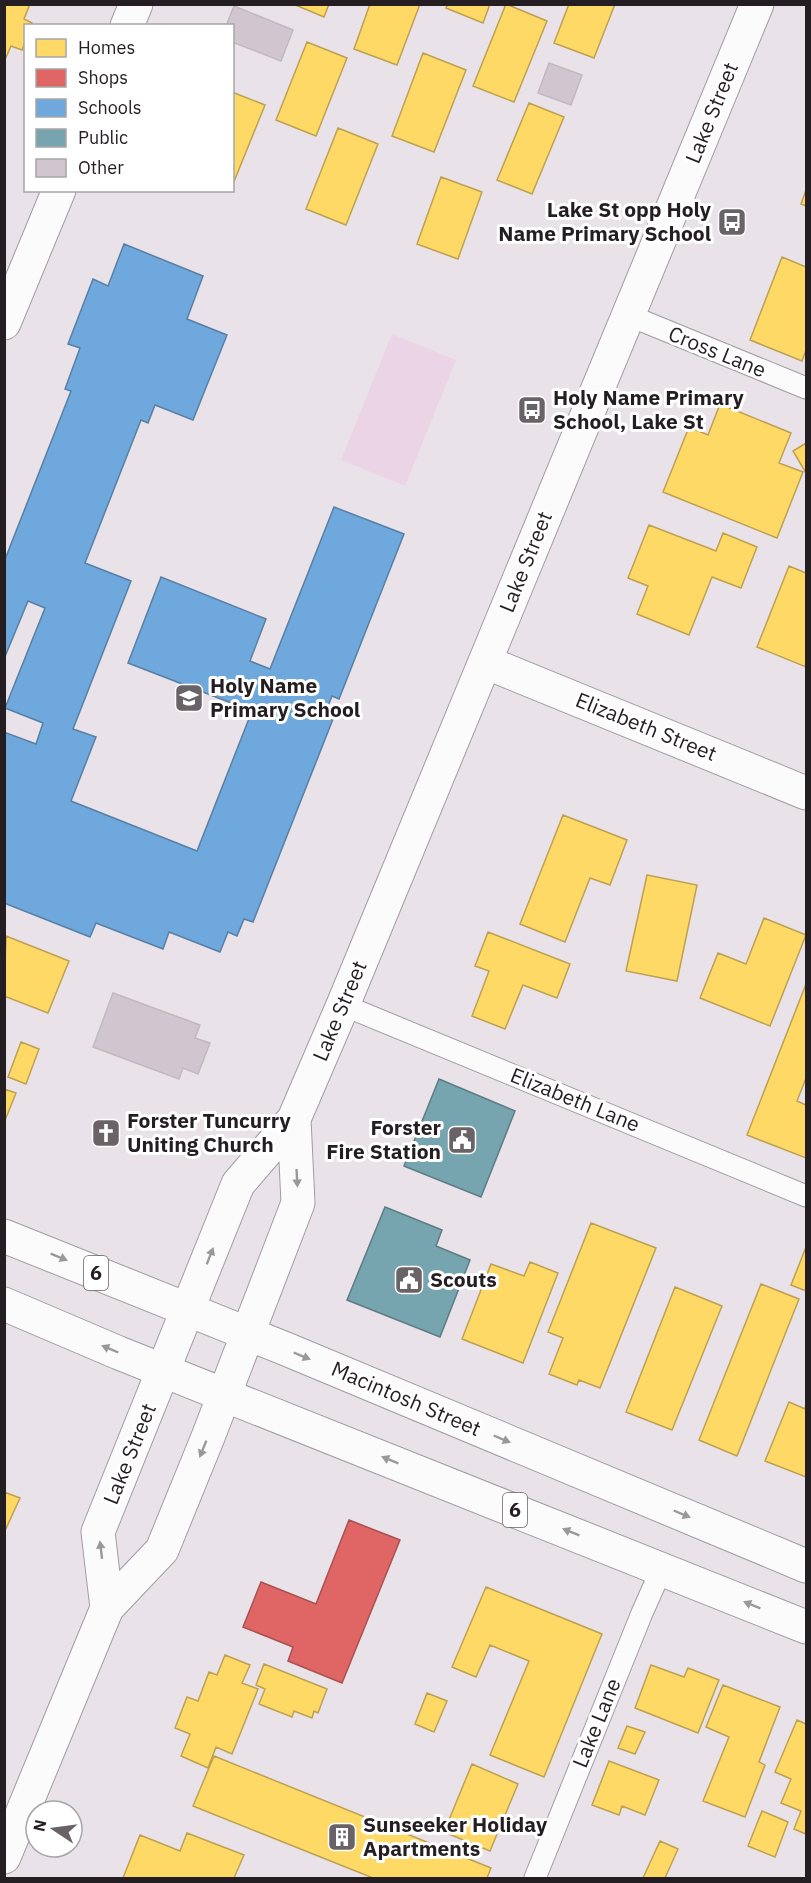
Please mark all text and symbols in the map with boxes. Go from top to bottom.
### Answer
legend [24,24,234,192]
text: Homes [78,36,135,59]
street label: Lake Street [678,58,744,167]
text: Shops [78,66,128,89]
text: Schools [78,96,142,119]
text: Public [78,126,128,149]
text: Other [78,156,124,179]
place label: Lake St opp Holy Name Primary School [498,195,712,247]
bus stop icon: Lake St opp Holy Name Primary School [716,206,748,238]
street label: Cross Lane [664,319,770,383]
place label: Holy Name Primary School, Lake St [553,383,745,435]
bus stop icon: Holy Name Primary School, Lake St [516,394,548,426]
street label: Lake Street [492,507,558,616]
place label: Holy Name Primary School [210,671,360,723]
school or university icon: Holy Name Primary School [173,682,205,714]
street label: Elizabeth Street [572,685,721,767]
street label: Lake Street [305,956,373,1065]
street label: Elizabeth Lane [506,1060,644,1138]
place label: Forster Tuncurry Uniting Church [127,1106,291,1158]
place label: Forster Fire Station [326,1113,442,1165]
church icon: Forster Tuncurry Uniting Church [90,1117,122,1149]
public building icon: Forster Fire Station [446,1124,478,1156]
one-way arrow [292,1168,301,1187]
one-way arrow [206,1247,215,1265]
one-way arrow [50,1253,68,1262]
road number: 6 [84,1256,108,1290]
public building icon: Scouts [393,1264,425,1296]
place label: Scouts [430,1265,497,1293]
one-way arrow [101,1344,119,1353]
one-way arrow [294,1351,312,1361]
street label: Macintosh Street [327,1354,485,1442]
street label: Lake Street [96,1399,162,1508]
one-way arrow [493,1434,511,1444]
one-way arrow [198,1440,208,1458]
one-way arrow [381,1455,399,1464]
road number: 6 [503,1493,527,1527]
one-way arrow [673,1509,691,1519]
one-way arrow [562,1527,580,1537]
one-way arrow [96,1540,105,1559]
one-way arrow [743,1600,761,1610]
street label: Lake Lane [565,1674,627,1771]
north arrow [24,1799,84,1859]
place label: Sunseeker Holiday Apartments [363,1810,548,1862]
text: N [28,1818,50,1834]
building icon: Sunseeker Holiday Apartments [326,1821,358,1853]

